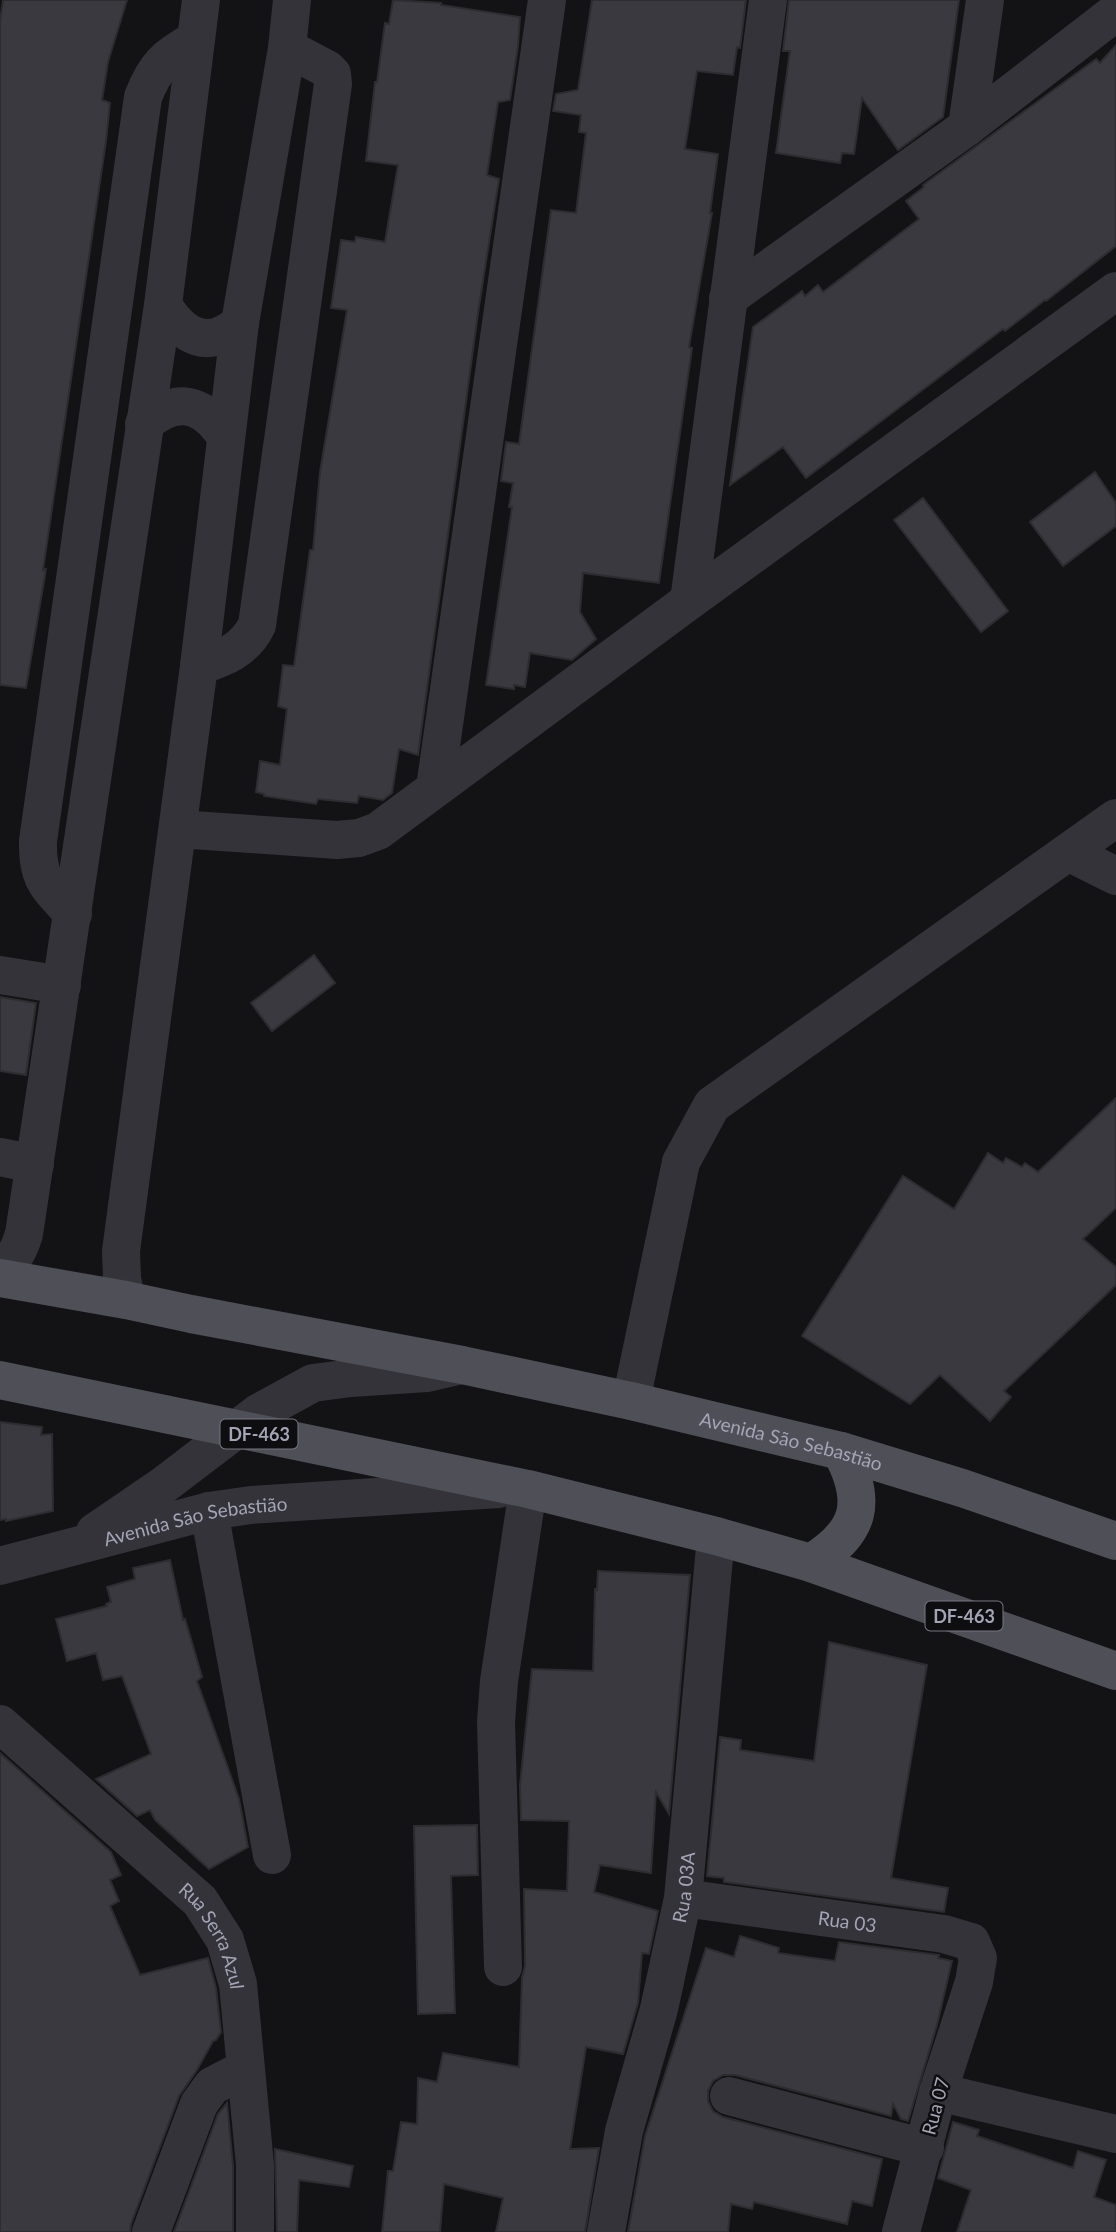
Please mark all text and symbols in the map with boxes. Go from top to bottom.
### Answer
street label: Avenida São Sebastião [698,1406,886,1475]
road number: DF-463 [220,1420,298,1448]
street label: Avenida São Sebastião [101,1491,288,1550]
road number: DF-463 [926,1602,1002,1630]
street label: Rua 03A [667,1850,699,1925]
street label: Rua Serra Azul [175,1877,250,1990]
street label: Rua 03 [817,1905,878,1936]
street label: Rua 07 [916,2075,954,2137]

